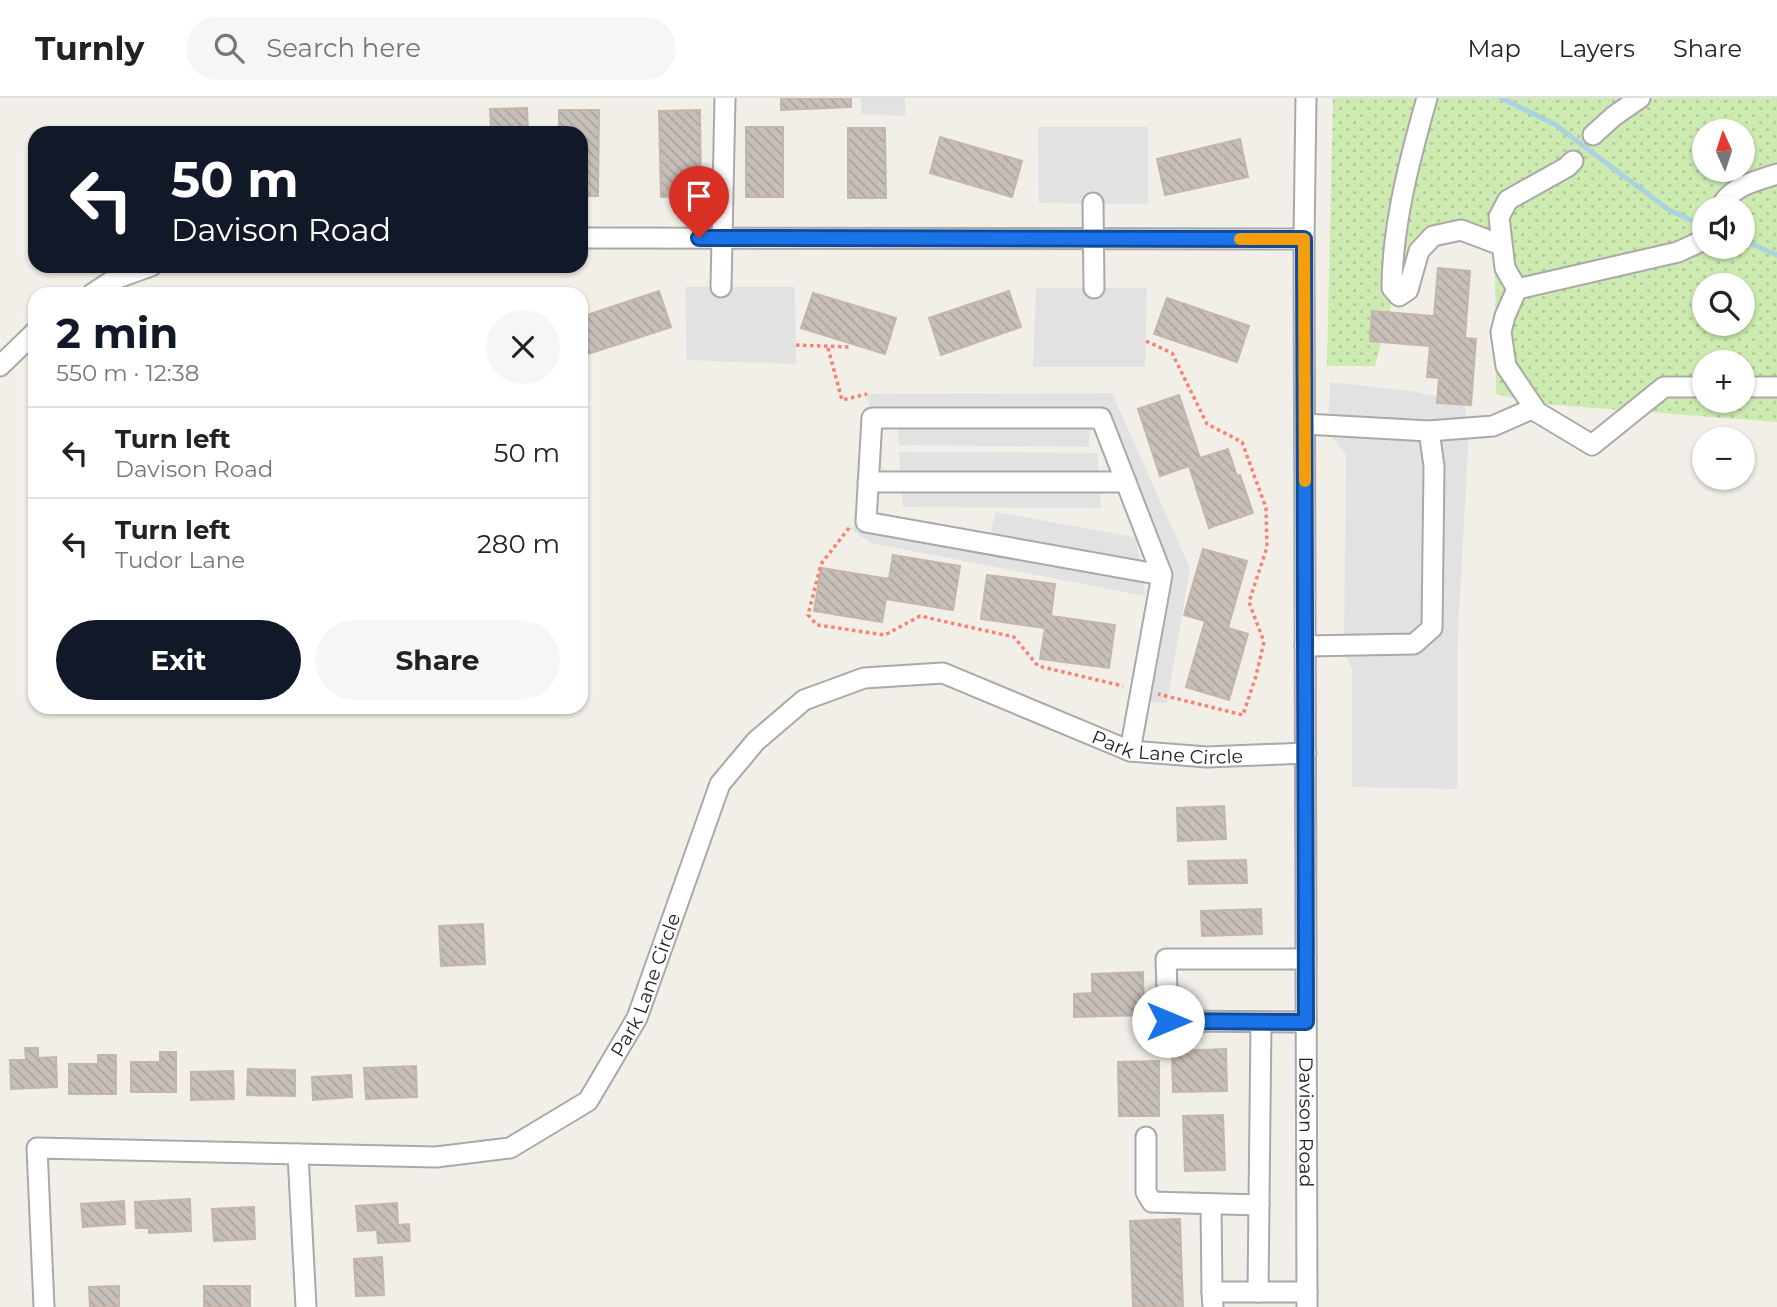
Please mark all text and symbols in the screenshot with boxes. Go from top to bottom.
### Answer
search box [186,17,676,80]
text: Turnly [35,28,144,68]
icon: search [210,29,248,67]
text: Search here [266,32,421,64]
text: Map [1467,34,1521,63]
text: Layers [1559,34,1635,63]
text: Share [1673,34,1742,63]
north arrow [1692,119,1755,182]
map controls [1692,119,1755,490]
text: 50 m [171,150,299,209]
icon: left [56,154,147,245]
pin [669,166,729,238]
icon: arrive [680,177,718,215]
button: sound [1692,196,1755,259]
text: Davison Road [171,210,391,249]
button: search [1692,273,1755,336]
text: 2 min [56,307,178,359]
button: close [486,310,560,384]
button: + [1692,350,1755,413]
text: 550 m · 12:38 [56,359,199,387]
text: Turn left [115,423,231,455]
button: − [1692,427,1755,490]
icon: left [56,434,94,472]
text: 50 m [494,437,560,469]
text: Davison Road [115,455,273,483]
text: Turn left [115,514,231,546]
icon: left [56,525,94,563]
text: 280 m [477,528,560,560]
text: Tudor Lane [115,546,245,574]
button: Exit [56,620,301,700]
button: Share [315,620,560,700]
street label: Park Lane Circle [1089,725,1243,769]
street label: Park Lane Circle [605,910,685,1061]
position arrow [1131,984,1205,1058]
street label: Davison Road [1295,1056,1318,1187]

